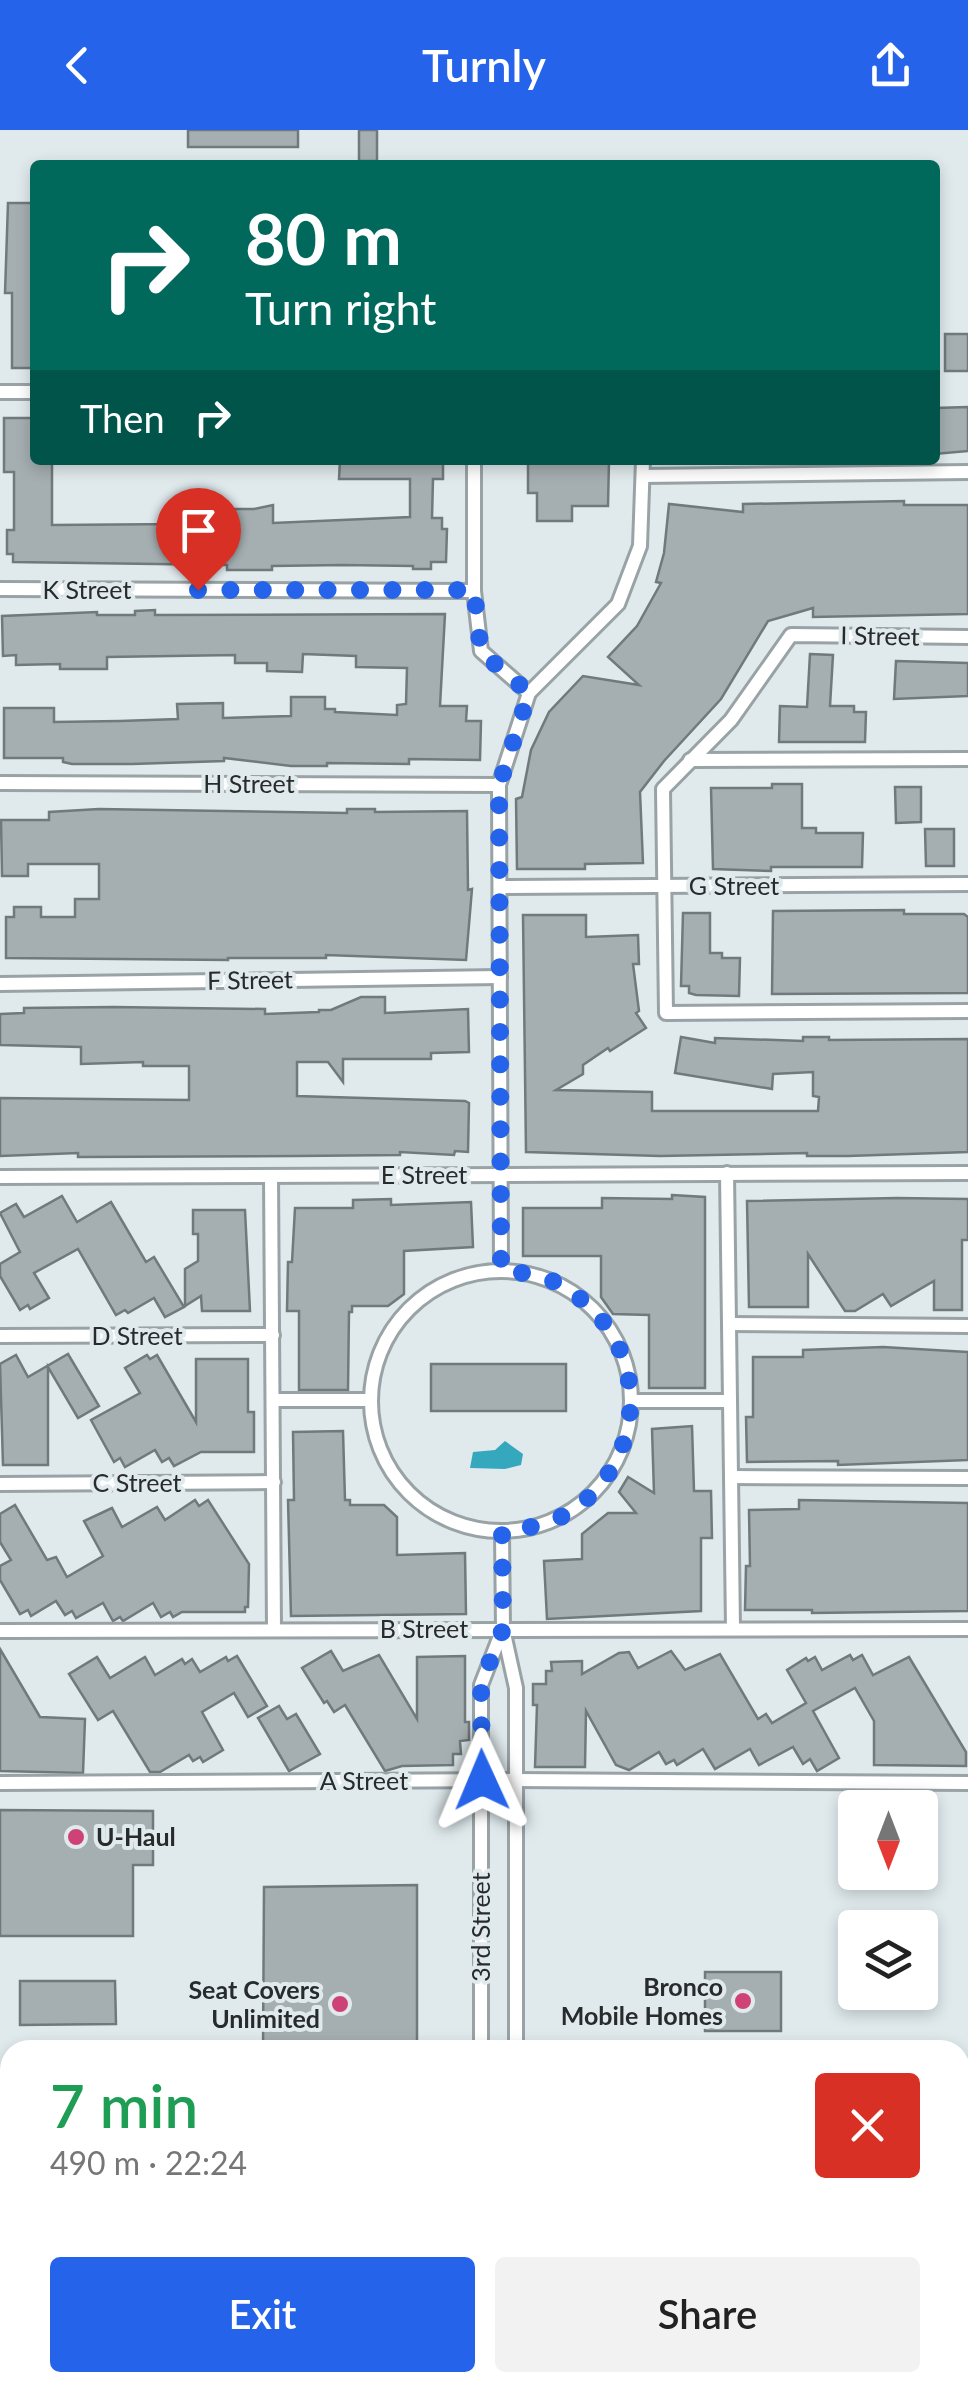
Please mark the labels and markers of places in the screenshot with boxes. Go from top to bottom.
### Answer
pin [156,488,241,591]
place label: U-Haul [96,1821,176,1851]
marker: U-Haul [65,1826,87,1848]
place label: Bronco Mobile Homes [561,1971,723,2030]
place label: Seat Covers Unlimited [188,1974,320,2033]
marker: Bronco Mobile Homes [732,1990,754,2012]
marker: Seat Covers Unlimited [329,1993,351,2015]

